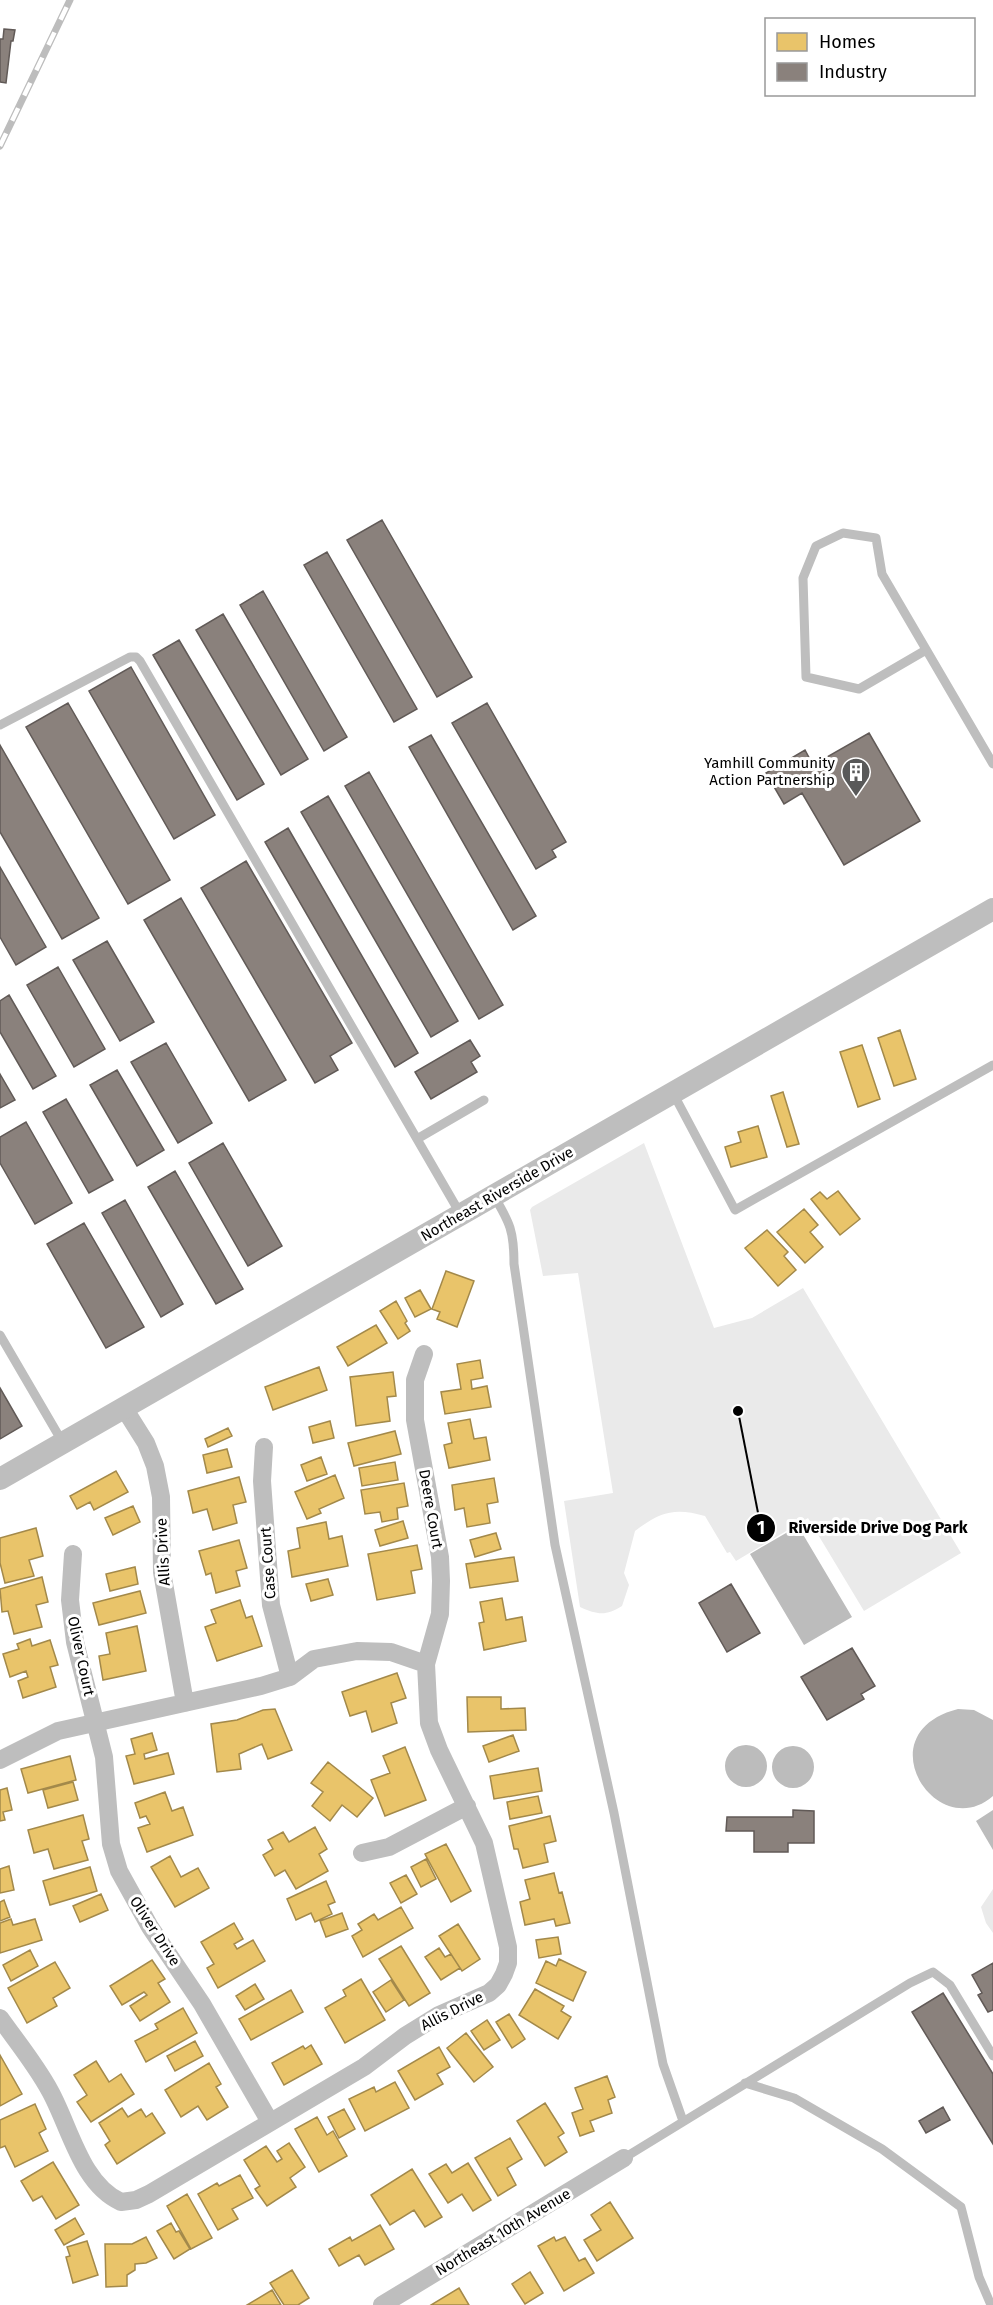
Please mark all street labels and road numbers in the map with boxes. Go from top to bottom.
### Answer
street label: Northeast Riverside Drive [417,1143,577,1245]
street label: Deere Court [415,1468,447,1551]
street label: Allis Drive [152,1518,174,1586]
street label: Case Court [256,1526,279,1600]
street label: Oliver Court [64,1614,98,1698]
street label: Oliver Drive [126,1893,184,1969]
street label: Allis Drive [418,1988,486,2034]
street label: Northeast 10th Avenue [432,2185,574,2279]

